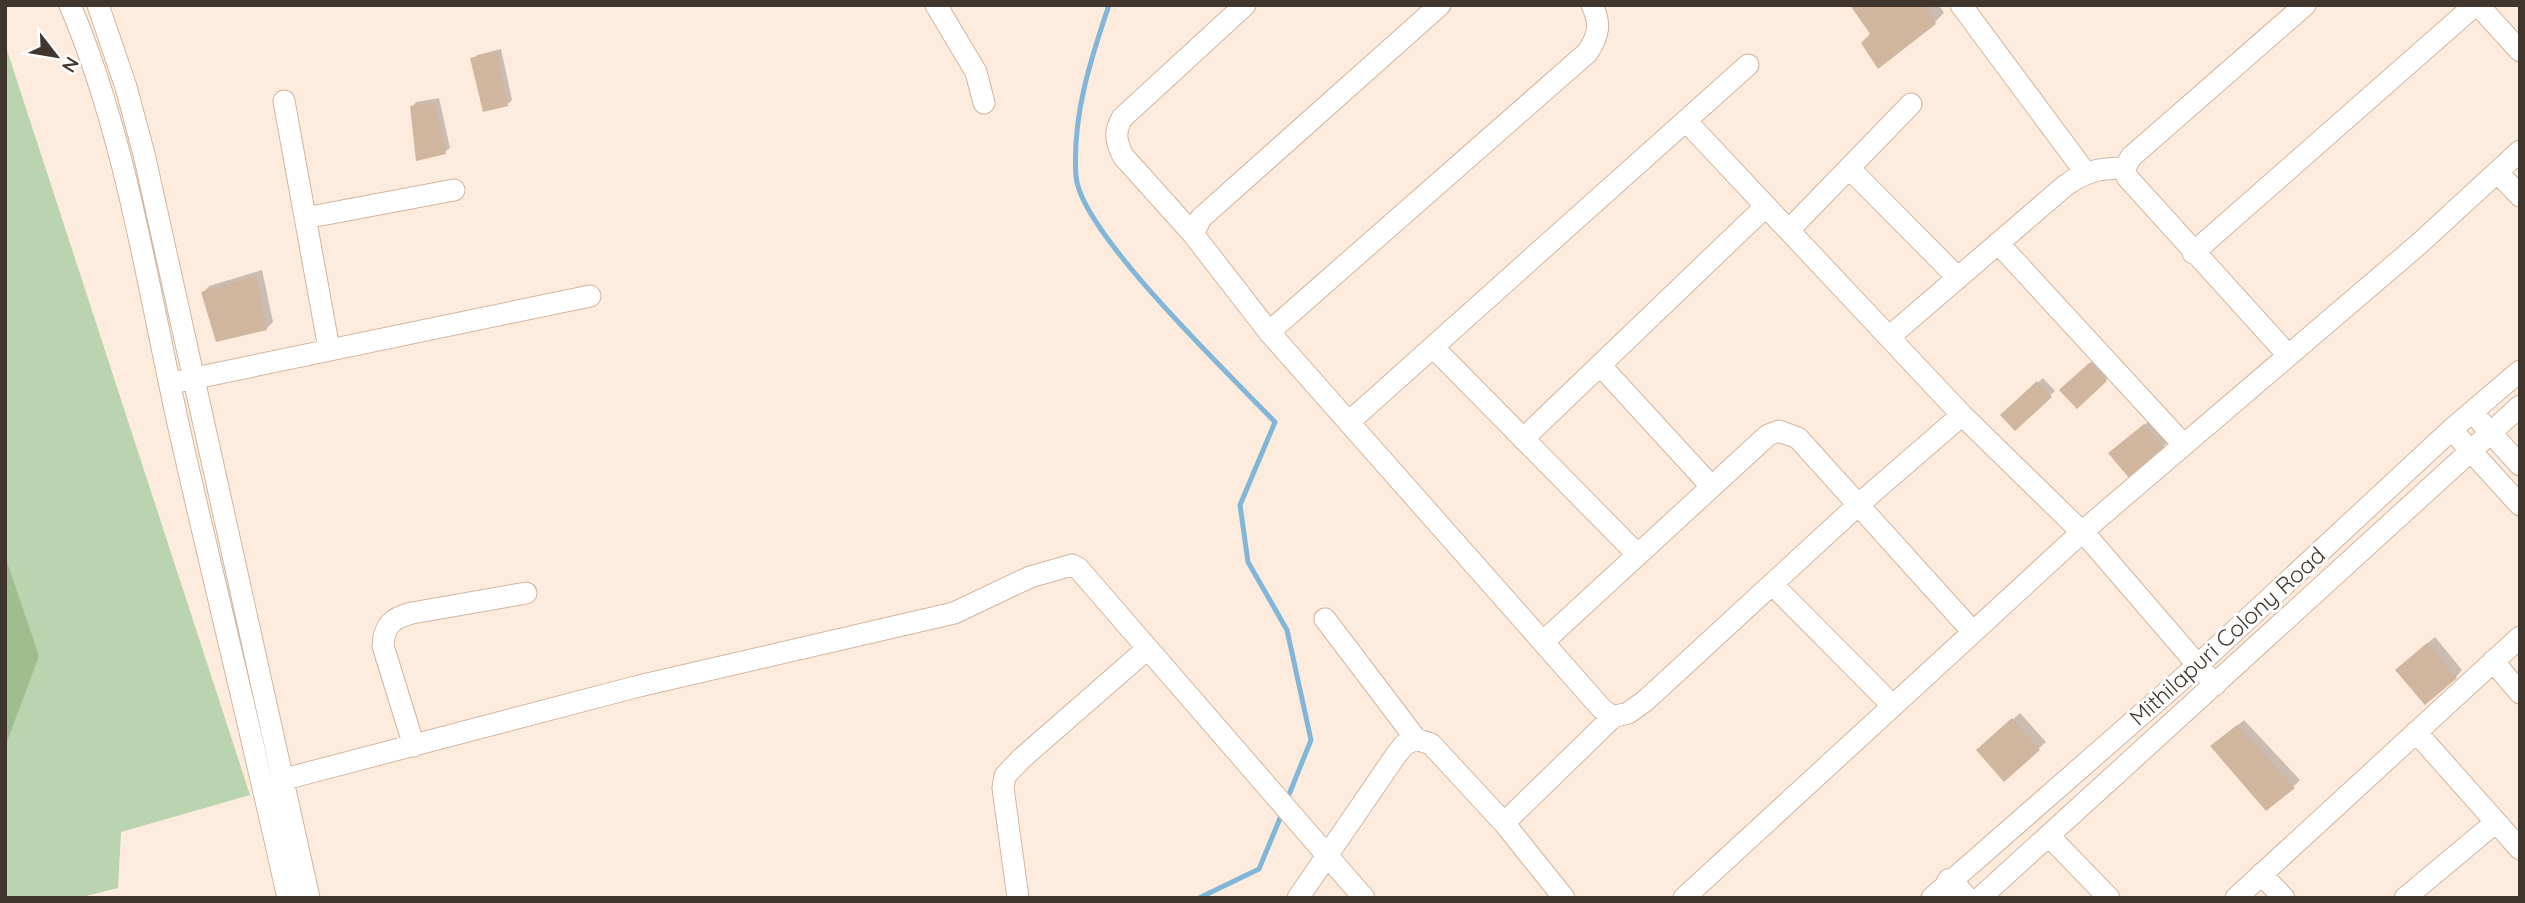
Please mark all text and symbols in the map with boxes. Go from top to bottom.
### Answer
north arrow [21,21,91,91]
text: N [57,53,84,77]
street label: Mithilapuri Colony Road [2123,540,2331,732]

